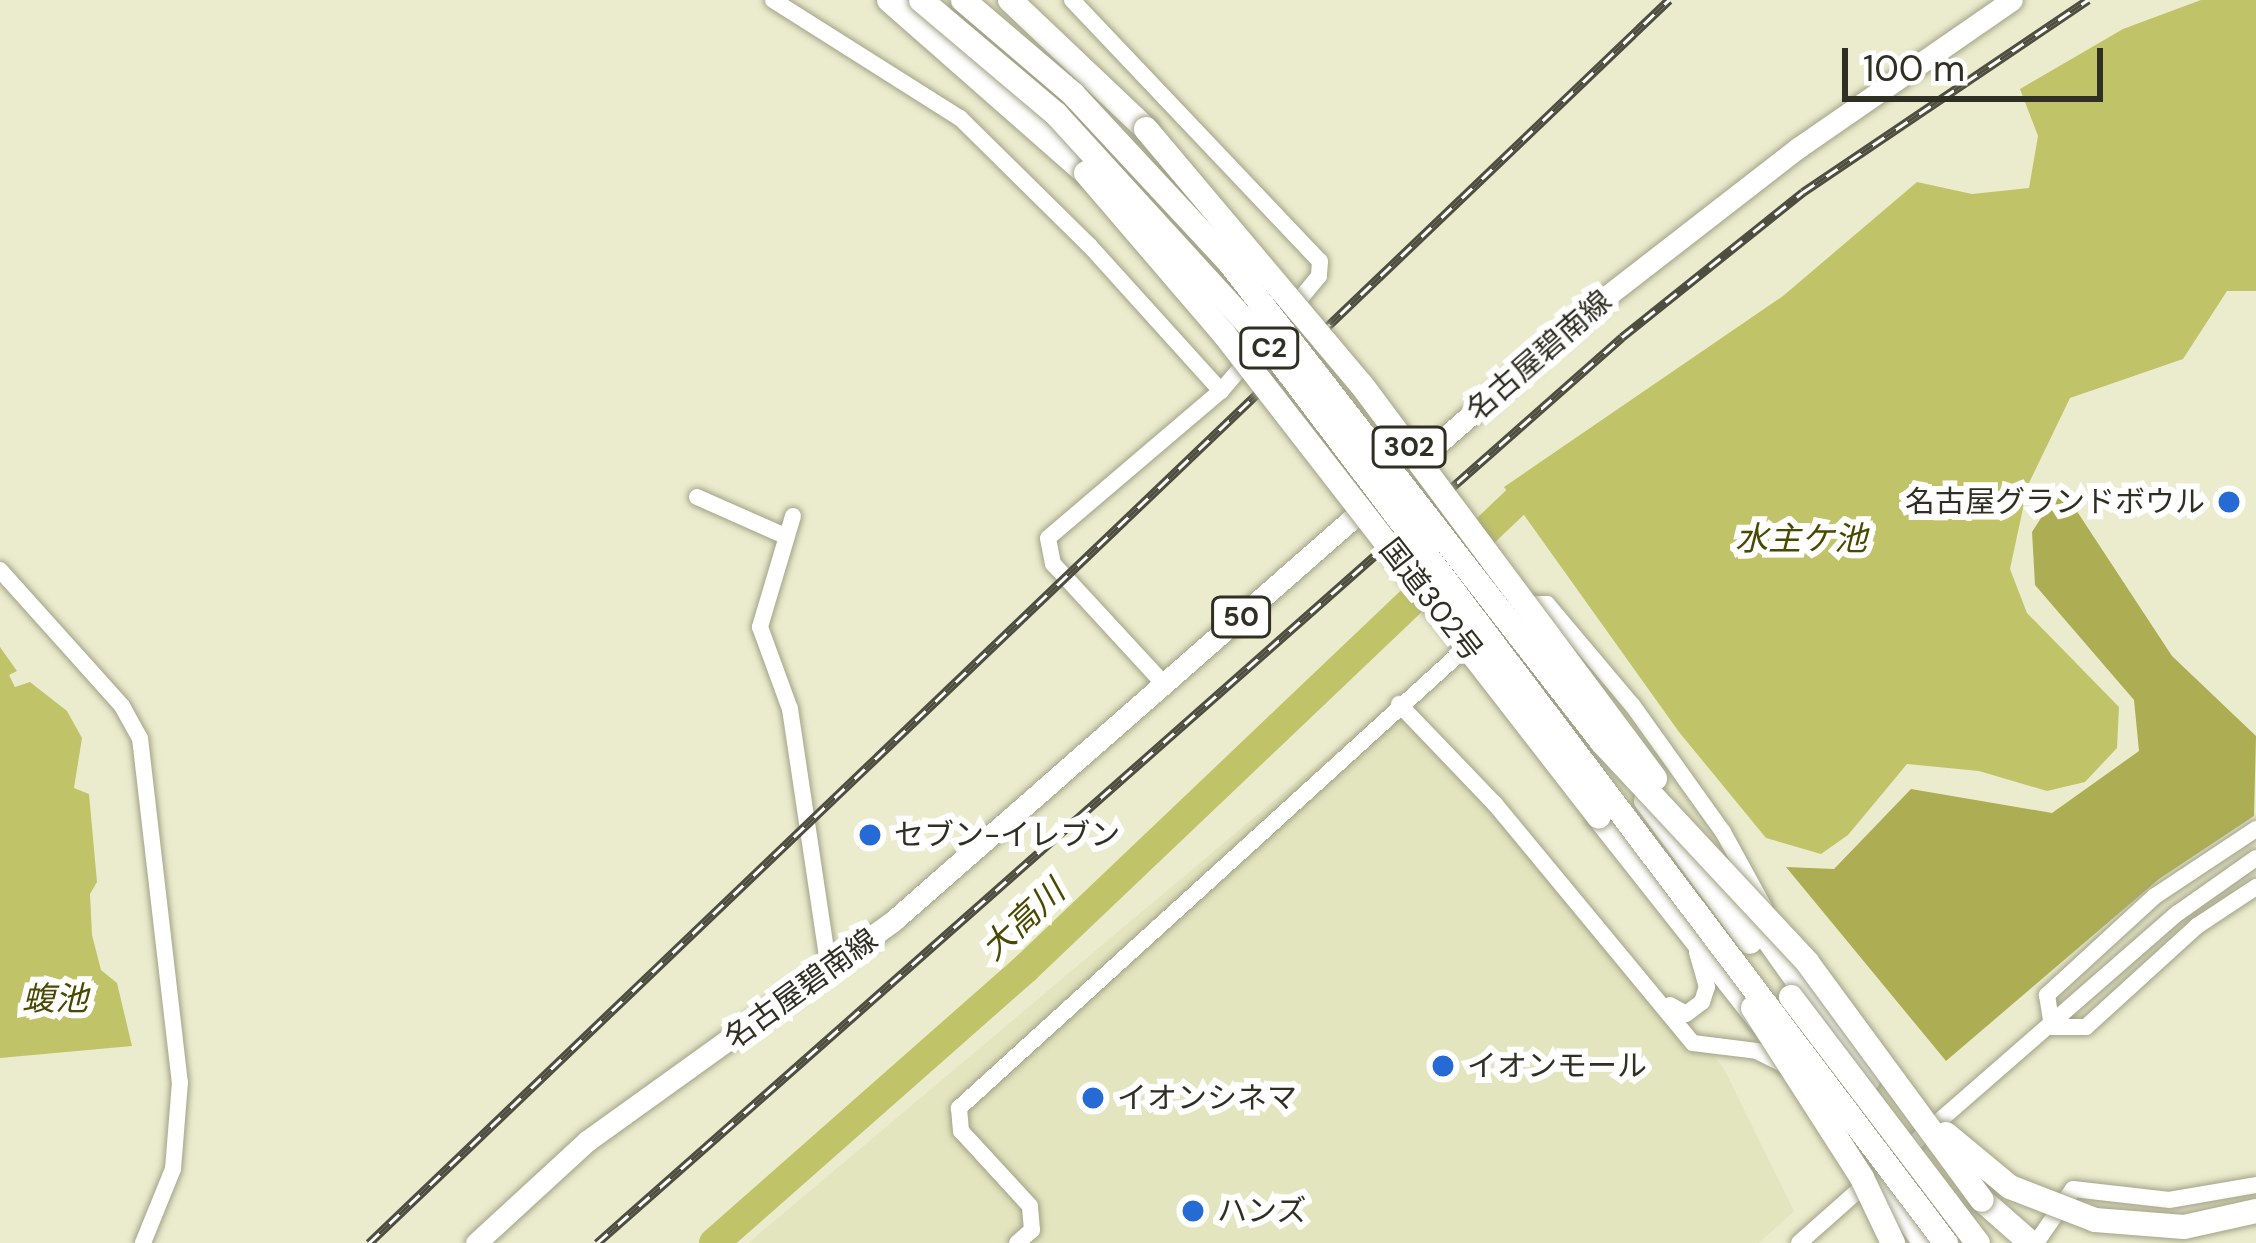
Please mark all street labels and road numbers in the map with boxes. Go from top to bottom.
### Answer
street label: 名古屋碧南線 [1459,283,1619,429]
road number: C2 [1239,327,1299,369]
road number: 302 [1370,426,1448,468]
street label: 国道302号 [1372,532,1490,668]
road number: 50 [1211,596,1271,638]
street label: 名古屋碧南線 [718,922,884,1056]

